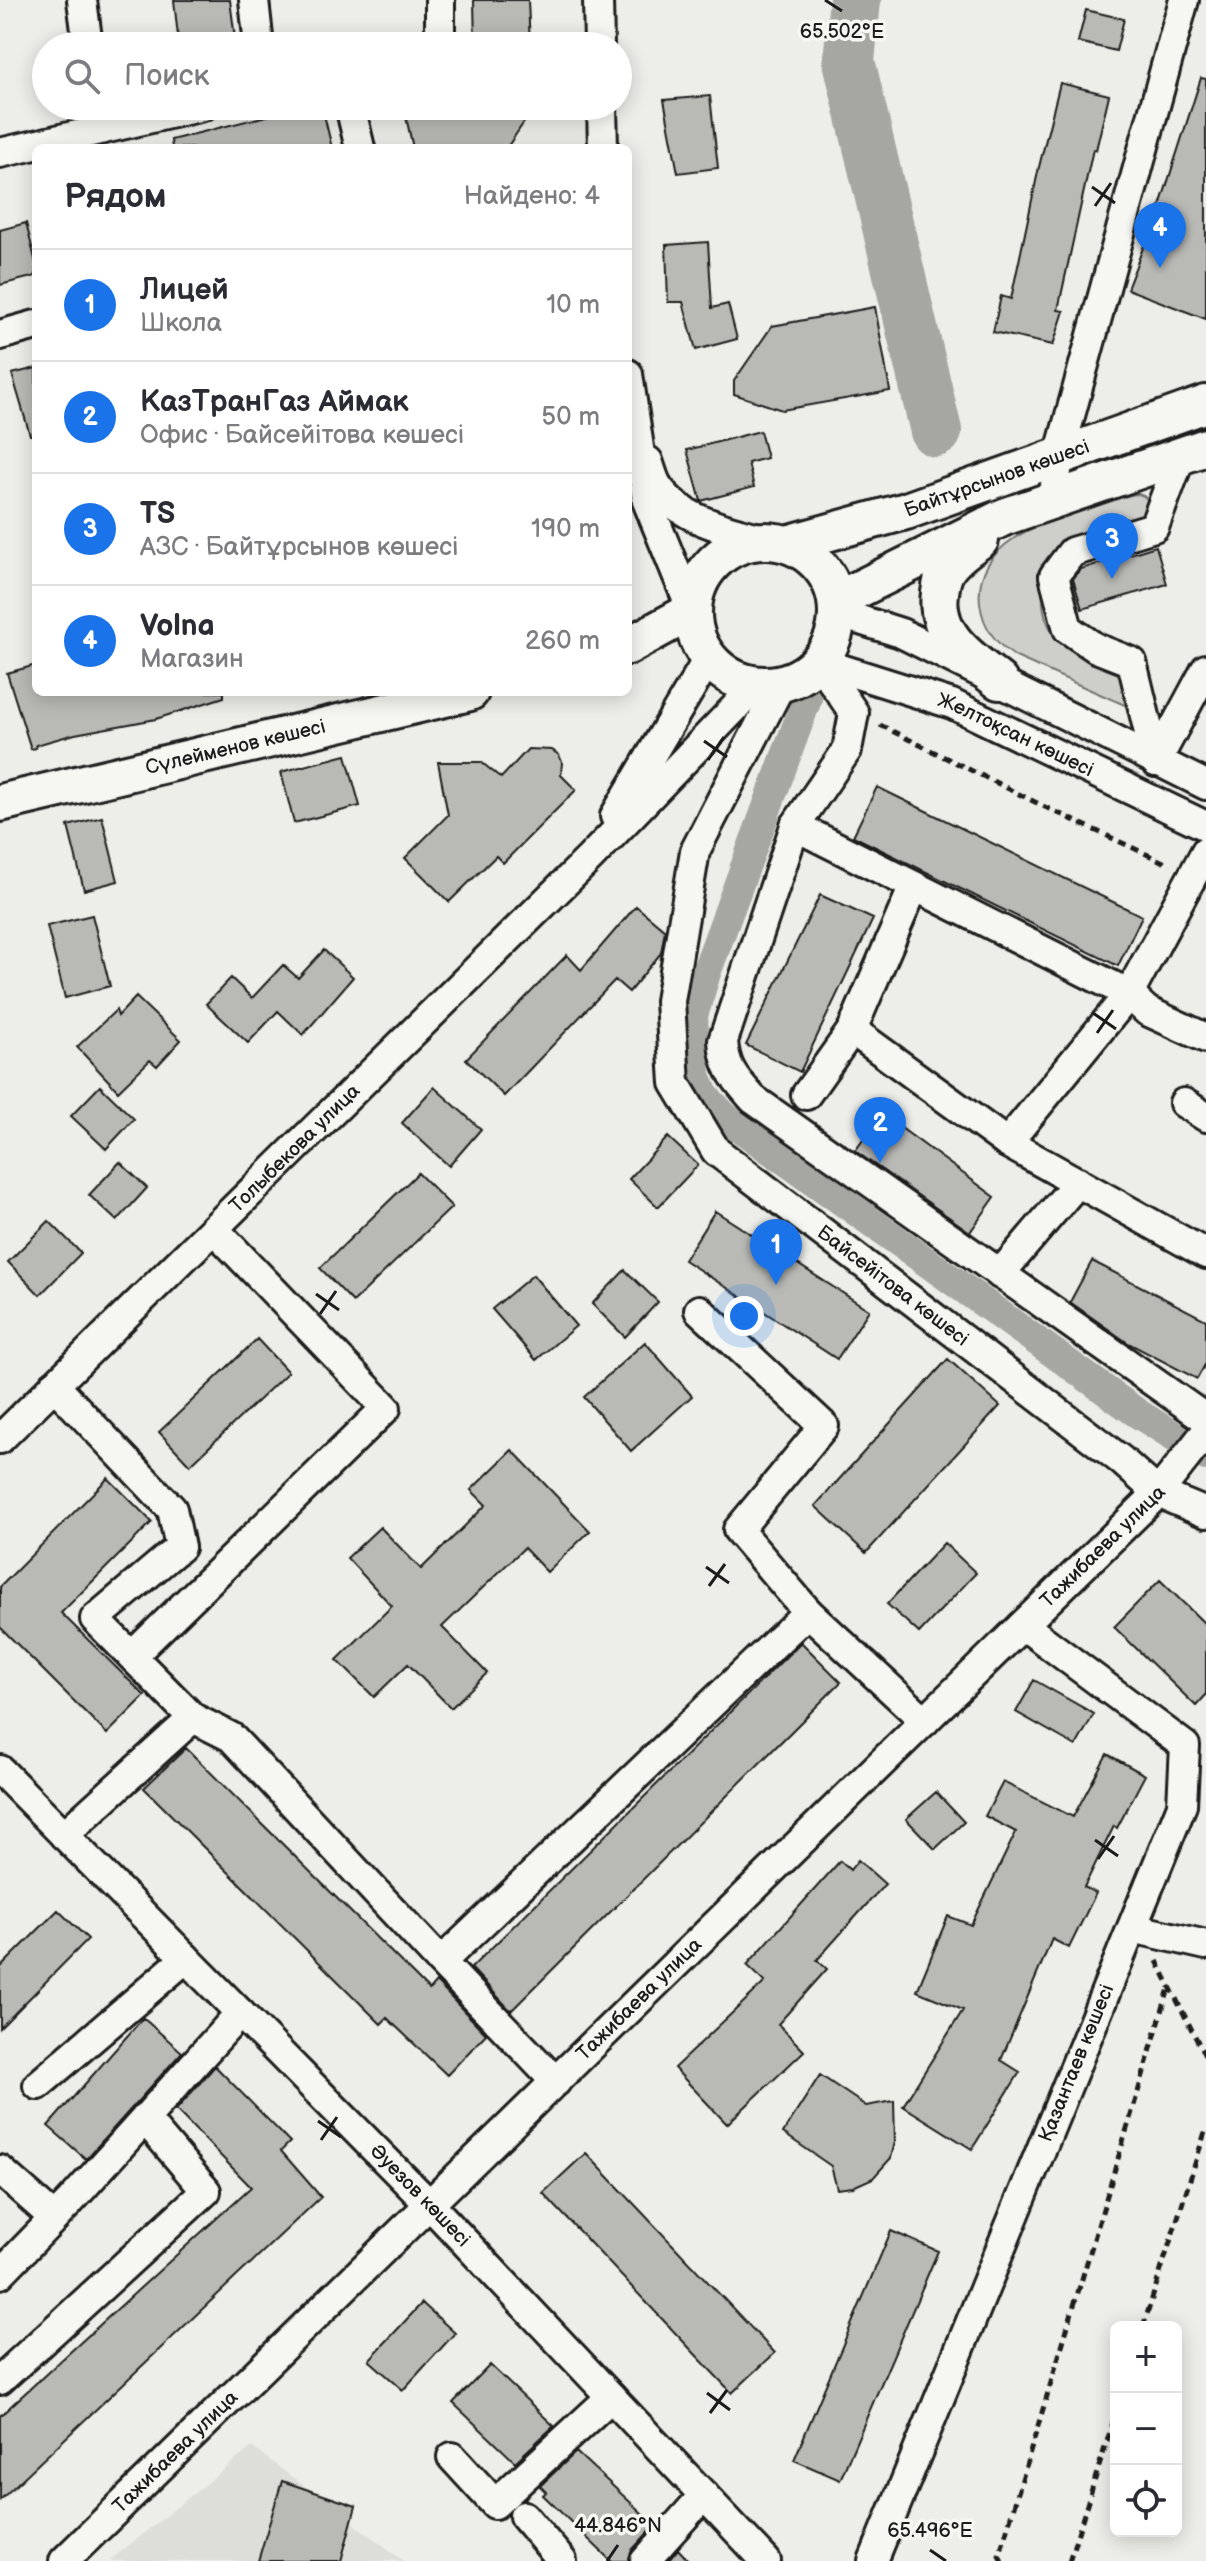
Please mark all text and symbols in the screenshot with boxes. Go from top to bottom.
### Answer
text: 65.502°E [800,20,884,44]
search box [32,32,632,120]
icon: search [60,54,104,98]
text: Поиск [124,58,210,94]
text: Рядом [64,176,166,217]
text: Найдено: 4 [464,181,600,212]
pin: 4 [1134,202,1186,268]
text: Лицей [140,272,229,308]
text: 1 [85,290,95,321]
text: 10 m [546,290,600,321]
text: Школа [140,308,222,339]
text: КазТранГаз Аймак [140,384,409,420]
text: 2 [82,402,98,433]
text: 50 m [541,402,600,433]
text: Офис · Байсейітова көшесі [140,420,464,451]
street label: Байтұрсынов көшесі [901,435,1093,523]
text: TS [140,496,175,532]
pin: 3 [1086,513,1138,579]
text: 3 [82,514,98,545]
text: 190 m [531,514,600,545]
text: АЗС · Байтұрсынов көшесі [140,532,458,563]
text: Volna [140,608,215,644]
text: 4 [82,626,98,657]
text: 260 m [525,626,600,657]
text: Магазин [140,644,244,675]
street label: Желтоқсан көшесі [935,688,1097,782]
street label: Сүлейменов көшесі [143,715,328,780]
street label: Толыбекова улица [225,1079,365,1218]
pin: 2 [854,1097,906,1163]
pin: 1 [750,1219,802,1285]
street label: Байсейітова көшесі [812,1221,973,1351]
your location [724,1296,764,1336]
street label: Тажибаева улица [1035,1480,1171,1613]
street label: Тажибаева улица [572,1933,707,2066]
street label: Қазантаев көшесі [1034,1981,1119,2145]
street label: Әуезов көшесі [365,2139,475,2252]
map controls [1110,2321,1182,2537]
button: + [1110,2321,1182,2393]
street label: Тажибаева улица [108,2385,243,2518]
button: − [1110,2393,1182,2465]
button: locate [1110,2465,1182,2537]
text: 44.846°N [574,2514,662,2538]
text: 65.496°E [887,2519,973,2543]

